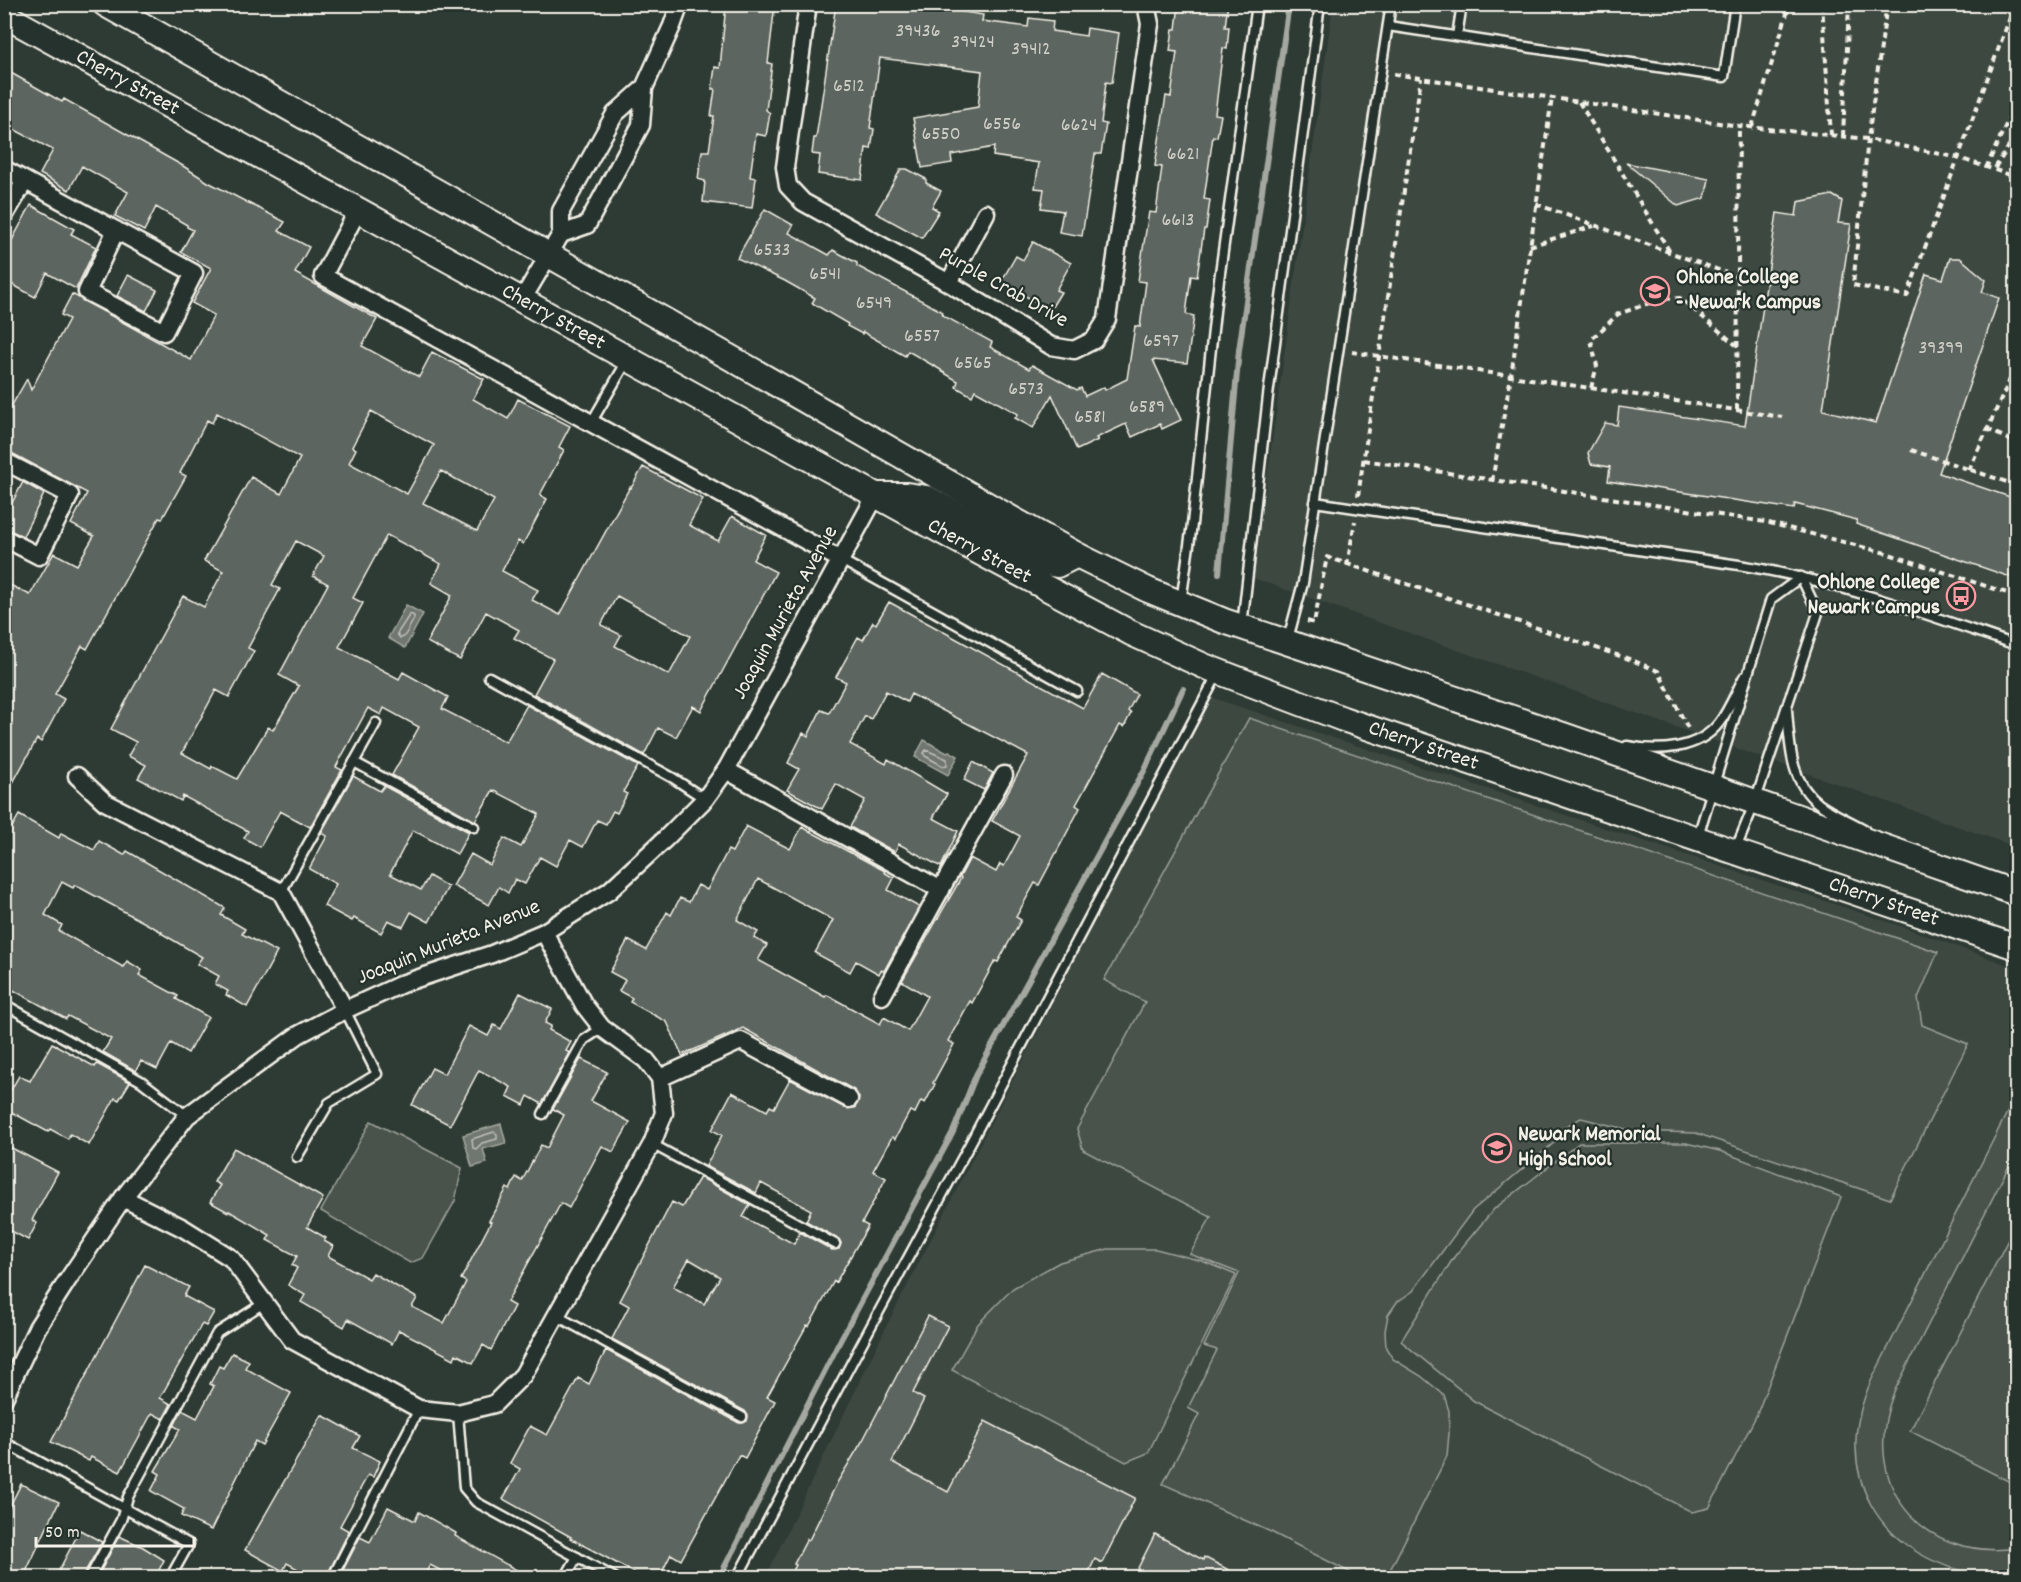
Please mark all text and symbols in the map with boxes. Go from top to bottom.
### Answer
house number: 39436 [895,18,941,46]
house number: 39424 [951,29,995,57]
house number: 39412 [1011,36,1051,64]
street label: Cherry Street [70,42,185,124]
house number: 6512 [833,73,865,101]
house number: 6556 [983,111,1021,139]
house number: 6624 [1061,112,1097,140]
house number: 6550 [921,121,961,149]
house number: 6621 [1167,141,1199,169]
house number: 6613 [1162,207,1194,235]
house number: 6533 [754,237,790,265]
street label: Purple Crab Drive [932,240,1074,336]
house number: 6541 [809,261,841,289]
place label: Ohlone College - Newark Campus [1676,263,1821,319]
school or university icon: Ohlone College - Newark Campus [1639,275,1671,307]
street label: Cherry Street [496,276,611,359]
house number: 6549 [856,290,892,318]
house number: 6557 [904,323,940,351]
house number: 6597 [1143,328,1179,356]
house number: 39399 [1918,335,1964,363]
house number: 6565 [954,350,992,378]
house number: 6573 [1008,376,1044,404]
house number: 6589 [1129,394,1165,422]
house number: 6581 [1074,404,1106,432]
street label: Cherry Street [921,511,1037,593]
street label: Joaquin Murieta Avenue [725,520,847,706]
place label: Ohlone College Newark Campus [1808,568,1940,624]
bus stop icon: Ohlone College Newark Campus [1945,580,1977,612]
street label: Cherry Street [1364,713,1482,779]
street label: Cherry Street [1824,869,1943,935]
street label: Joaquin Murieta Avenue [353,892,545,994]
place label: Newark Memorial High School [1518,1120,1661,1176]
school or university icon: Newark Memorial High School [1481,1132,1513,1164]
scale bar [36,1510,194,1548]
text: 50 m [45,1521,80,1546]

